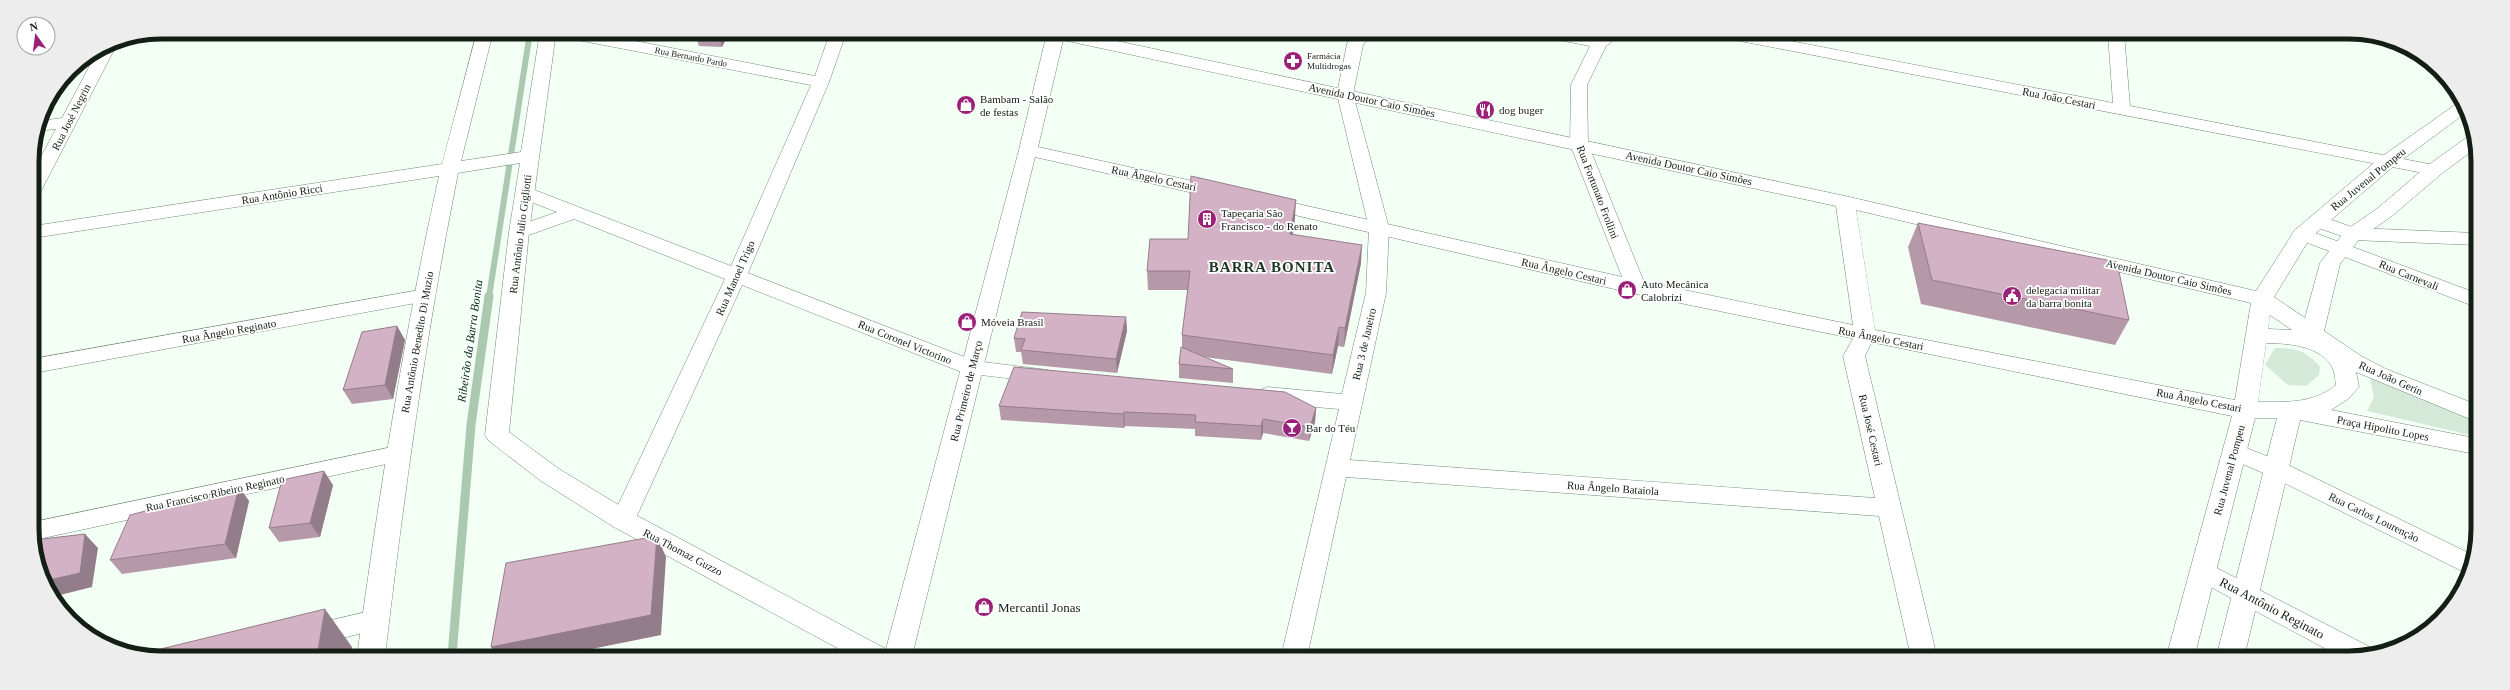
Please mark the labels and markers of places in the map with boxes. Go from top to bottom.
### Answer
pharmacy icon: Farmácia Multidrogas [1282,50,1304,72]
place label: Farmácia Multidrogas [1307,51,1351,71]
place label: Bambam - Salão de festas [980,93,1054,118]
shop icon: Bambam - Salão de festas [955,94,977,116]
restaurant icon: dog buger [1474,99,1496,121]
place label: dog buger [1499,104,1544,116]
place label: Tapeçaria São Francisco - do Renato [1221,207,1318,232]
building icon: Tapeçaria São Francisco - do Renato [1196,208,1218,230]
place label: Auto Mecânica Calobrizi [1641,278,1709,303]
shop icon: Auto Mecânica Calobrizi [1616,279,1638,301]
place label: delegacia militar da barra bonita [2026,284,2100,309]
public building icon: delegacia militar da barra bonita [2001,285,2023,307]
shop icon: Móveia Brasil [956,311,978,333]
place label: Móveia Brasil [981,316,1044,328]
bar icon: Bar do Téu [1281,417,1303,439]
place label: Bar do Téu [1306,422,1356,434]
shop icon: Mercantil Jonas [973,596,995,618]
place label: Mercantil Jonas [998,600,1081,615]

